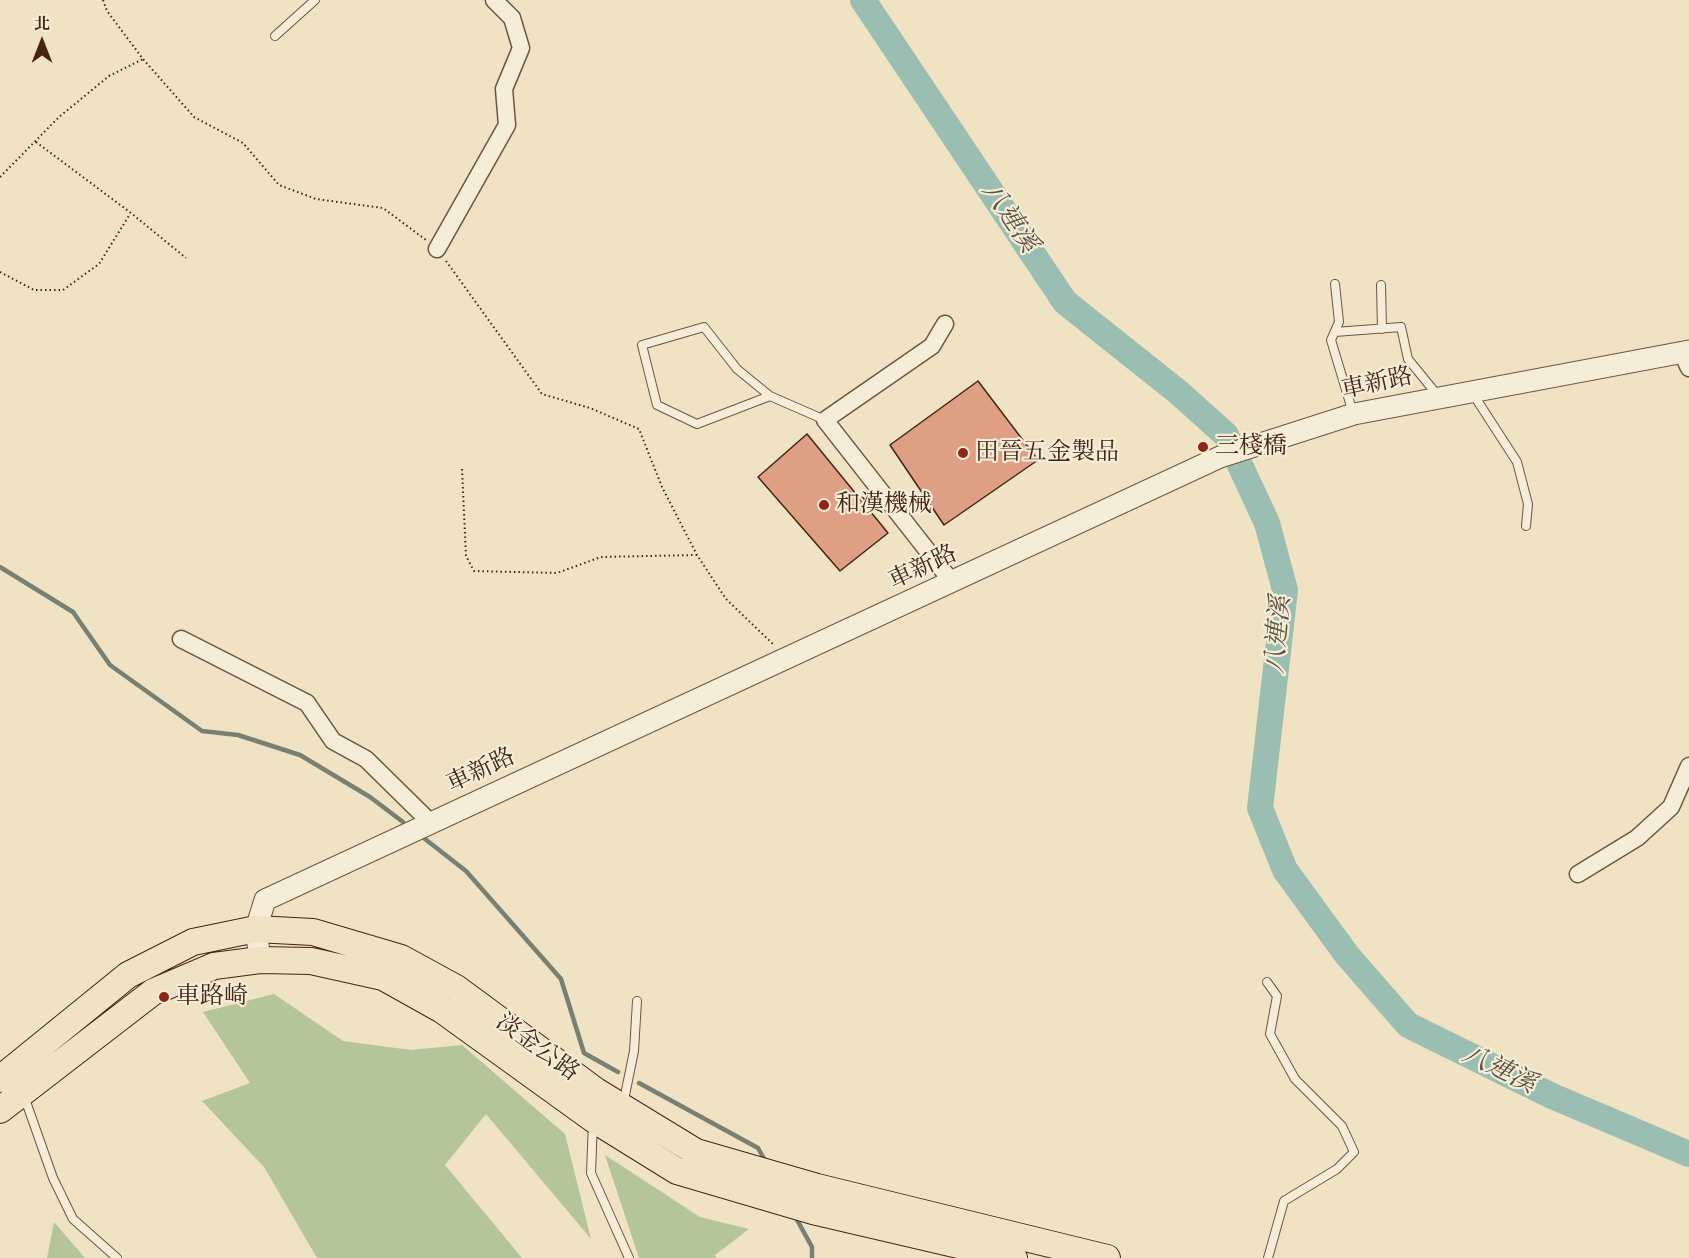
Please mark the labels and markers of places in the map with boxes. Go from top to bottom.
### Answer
place label: 三棧橋 [1215,433,1287,461]
place label: 田晉五金製品 [975,439,1119,467]
marker: 三棧橋 [1196,440,1210,454]
marker: 田晉五金製品 [956,446,970,460]
place label: 和漢機械 [836,491,932,519]
marker: 和漢機械 [817,498,831,512]
place label: 車路崎 [176,983,248,1011]
marker: 車路崎 [157,990,171,1004]

